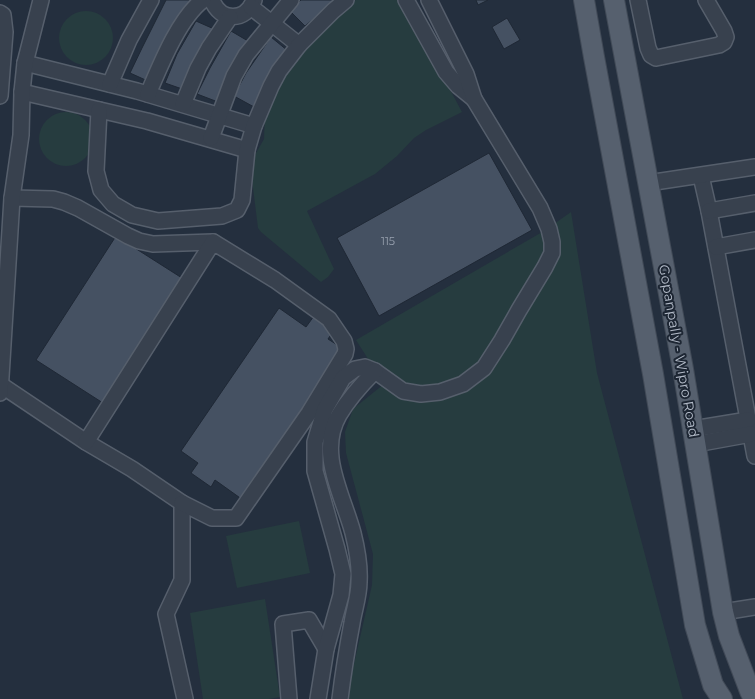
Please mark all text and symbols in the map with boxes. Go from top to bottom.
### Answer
house number: 115 [381,234,395,248]
street label: Gopanpally - Wipro Road [655,263,703,439]

